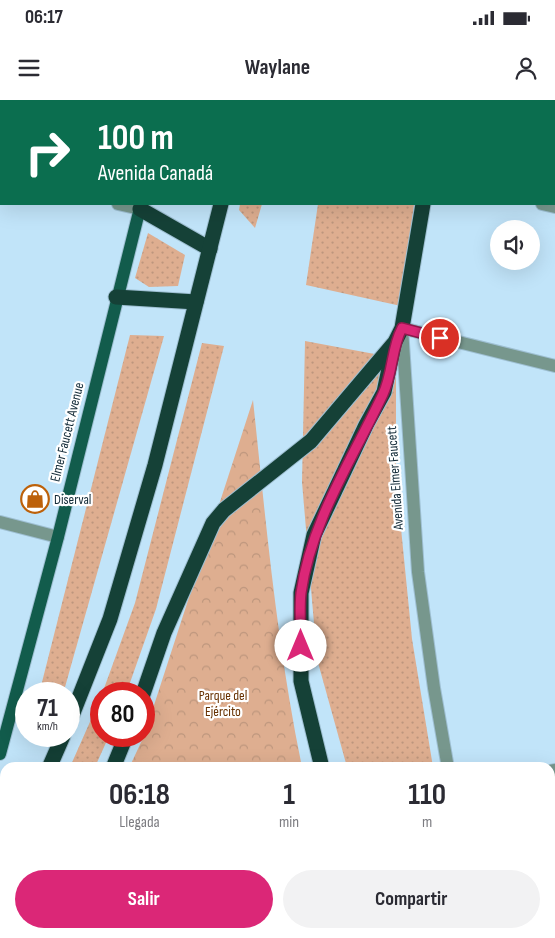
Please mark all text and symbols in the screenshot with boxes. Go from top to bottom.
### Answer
text: 06:17 [25,6,63,29]
icon: menu [15,54,43,82]
text: Waylane [245,54,310,81]
icon: person [512,54,540,82]
text: 100 m [98,117,174,160]
icon: right [15,120,80,185]
text: Avenida Canadá [98,160,213,187]
map controls [490,220,540,270]
button: sound [490,220,540,270]
pin [419,317,461,359]
icon: arrive [426,324,454,352]
street label: Elmer Faucett Avenue [46,381,88,483]
street label: Avenida Elmer Faucett [383,426,407,531]
shop icon: Diserval [20,484,50,514]
place label: Diserval [54,491,91,508]
position arrow [274,619,326,671]
speed limit sign: 80 [90,682,155,747]
park label: Parque del Ejército [199,687,247,720]
text: 71 [37,693,58,724]
text: km/h [37,719,58,734]
text: 06:18 [109,777,170,813]
text: 1 [283,777,295,813]
text: 110 [408,777,446,813]
text: Llegada [119,813,160,832]
text: min [279,813,299,832]
text: m [422,813,432,832]
button: Salir [15,870,273,928]
button: Compartir [283,870,540,928]

